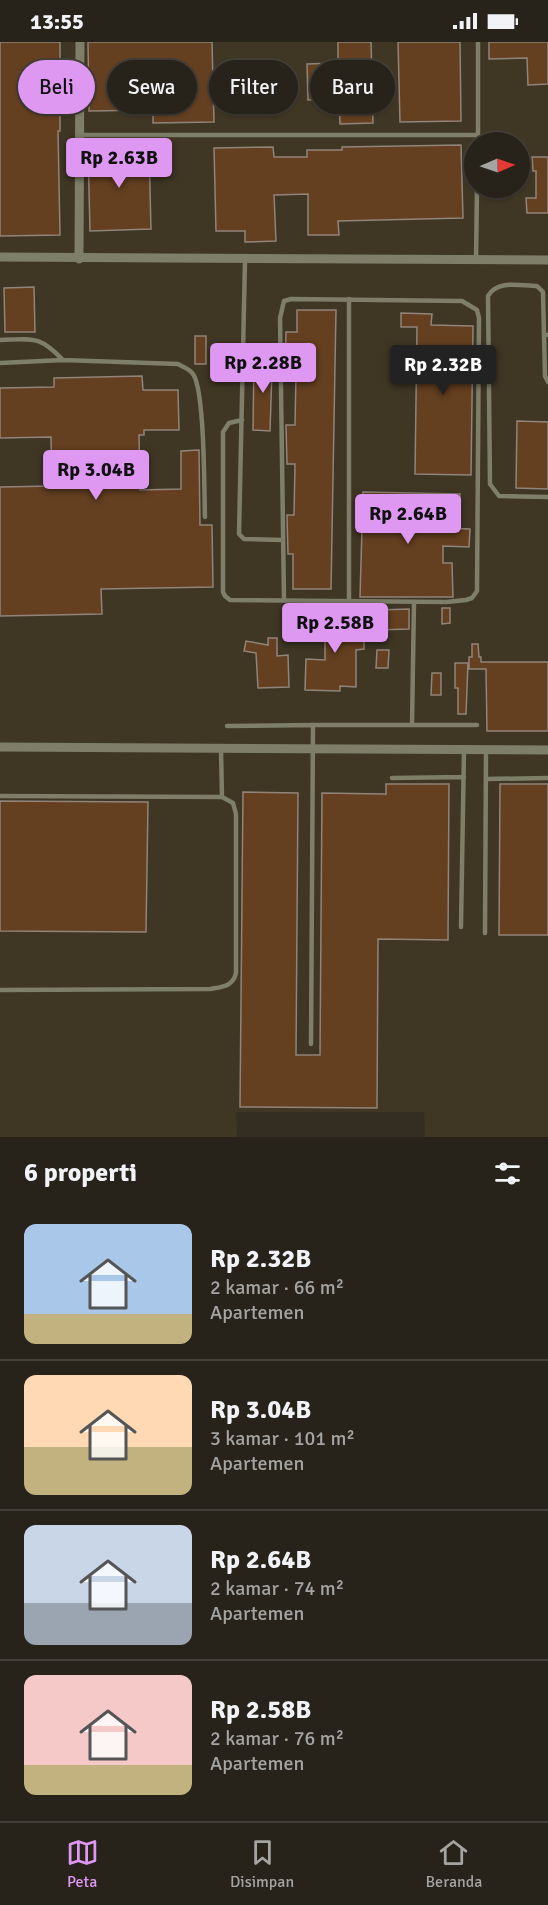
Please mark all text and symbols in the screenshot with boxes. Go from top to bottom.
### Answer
text: 13:55 [30,8,84,35]
chip: Beli [18,60,95,114]
chip: Sewa [107,60,197,114]
chip: Filter [209,60,298,114]
chip: Baru [310,60,395,114]
north arrow [464,132,530,198]
map controls [464,132,530,198]
pin: Rp 2.63B [57,138,181,189]
text: Rp 2.63B [80,145,158,170]
pin: Rp 2.28B [201,343,325,394]
pin: Rp 2.32B [381,345,505,396]
text: Rp 2.28B [224,350,302,375]
text: Rp 2.32B [404,352,482,377]
pin: Rp 3.04B [34,450,158,501]
text: Rp 3.04B [57,457,135,482]
pin: Rp 2.64B [346,494,470,545]
text: Rp 2.64B [369,501,447,526]
pin: Rp 2.58B [273,603,397,654]
text: Rp 2.58B [296,610,374,635]
text: 6 properti [24,1157,137,1189]
icon: filters [491,1157,524,1190]
text: Rp 2.32B [210,1243,311,1275]
icon: home [72,1248,144,1320]
text: 2 kamar · 66 m² [210,1275,344,1300]
text: Apartemen [210,1300,304,1325]
text: Rp 3.04B [210,1394,311,1426]
icon: home [72,1399,144,1471]
text: 3 kamar · 101 m² [210,1426,355,1451]
text: Apartemen [210,1451,304,1476]
text: Rp 2.64B [210,1544,311,1576]
icon: home [72,1549,144,1621]
text: 2 kamar · 74 m² [210,1576,344,1601]
text: Apartemen [210,1601,304,1626]
text: Rp 2.58B [210,1694,311,1726]
icon: home [72,1699,144,1771]
text: 2 kamar · 76 m² [210,1726,344,1751]
text: Apartemen [210,1751,304,1776]
tab: Peta [66,1836,99,1892]
tab: Disimpan [230,1836,294,1892]
tab: Beranda [425,1836,482,1892]

